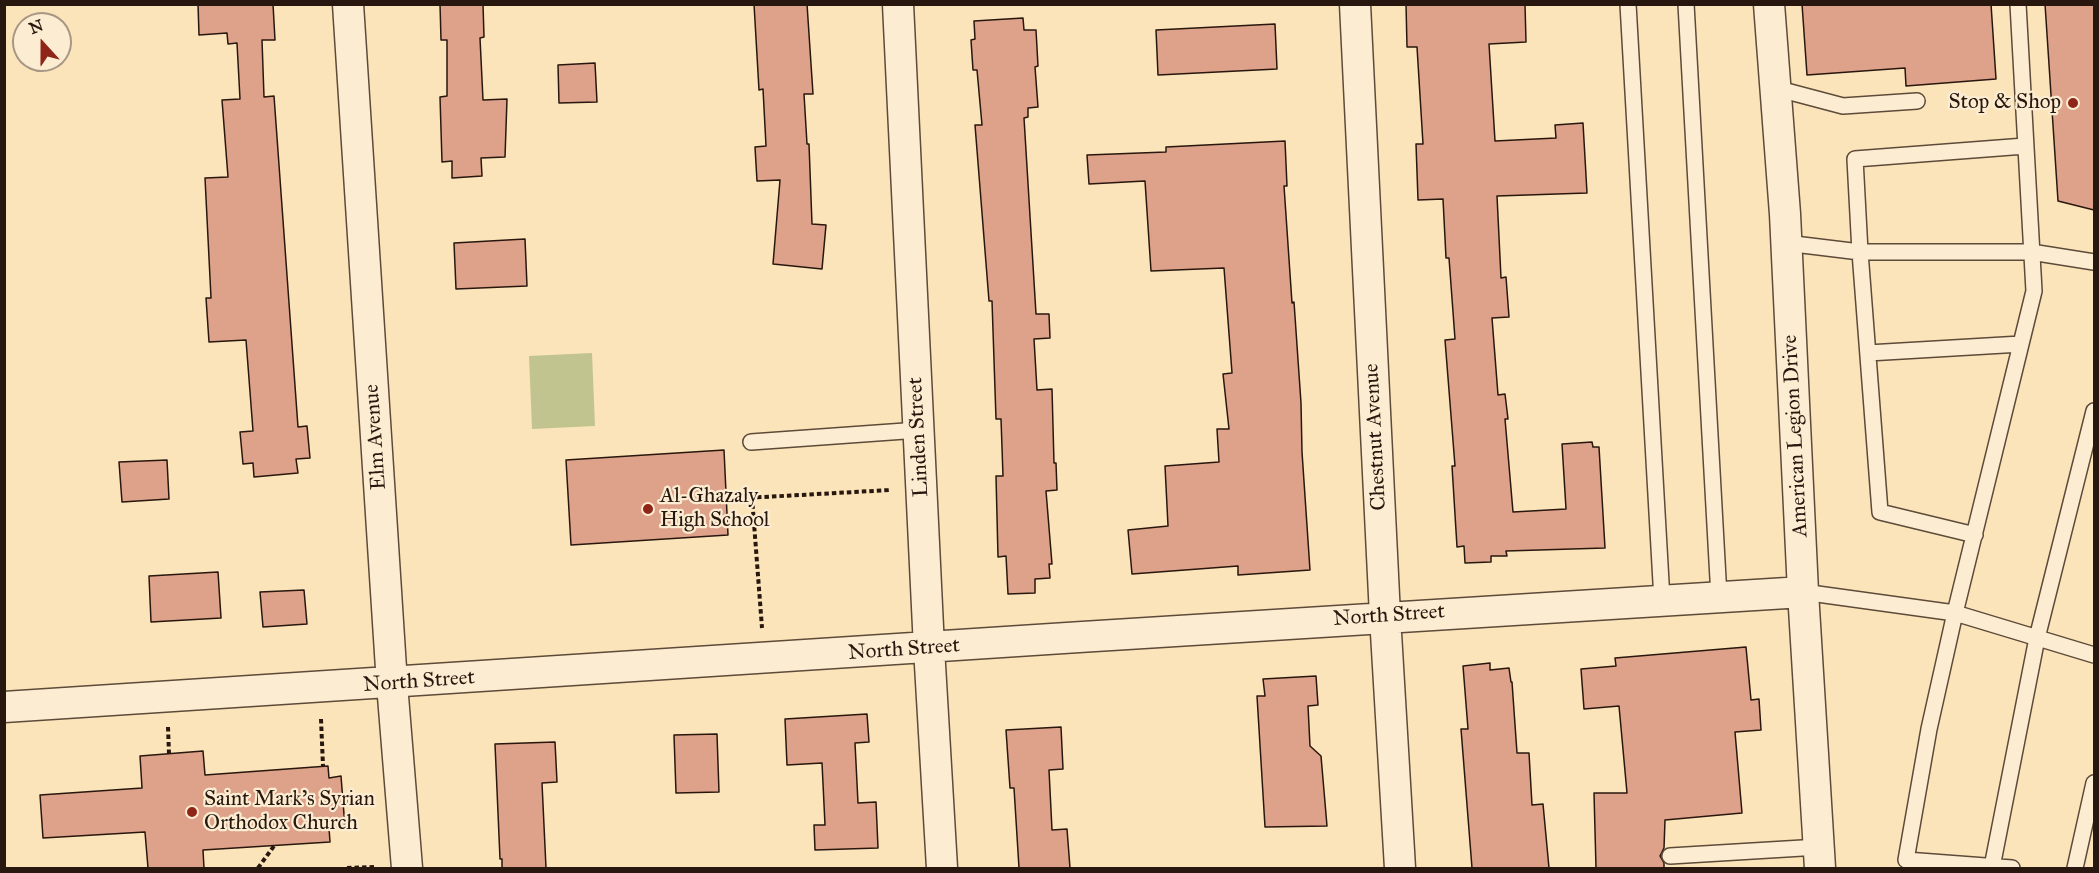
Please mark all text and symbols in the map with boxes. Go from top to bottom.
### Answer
north arrow [12,12,72,72]
text: N [26,15,46,38]
place label: Stop & Shop [1948,90,2061,116]
marker: Stop & Shop [2066,96,2080,110]
street label: American Legion Drive [1778,334,1814,538]
street label: Chestnut Avenue [1360,363,1392,511]
street label: Linden Street [903,376,935,498]
street label: Elm Avenue [360,383,392,491]
place label: Al-Ghazaly High School [660,484,770,534]
marker: Al-Ghazaly High School [641,502,655,516]
street label: North Street [1332,600,1446,632]
street label: North Street [847,634,961,666]
street label: North Street [362,666,476,698]
place label: Saint Mark's Syrian Orthodox Church [204,787,375,837]
marker: Saint Mark's Syrian Orthodox Church [185,805,199,819]

